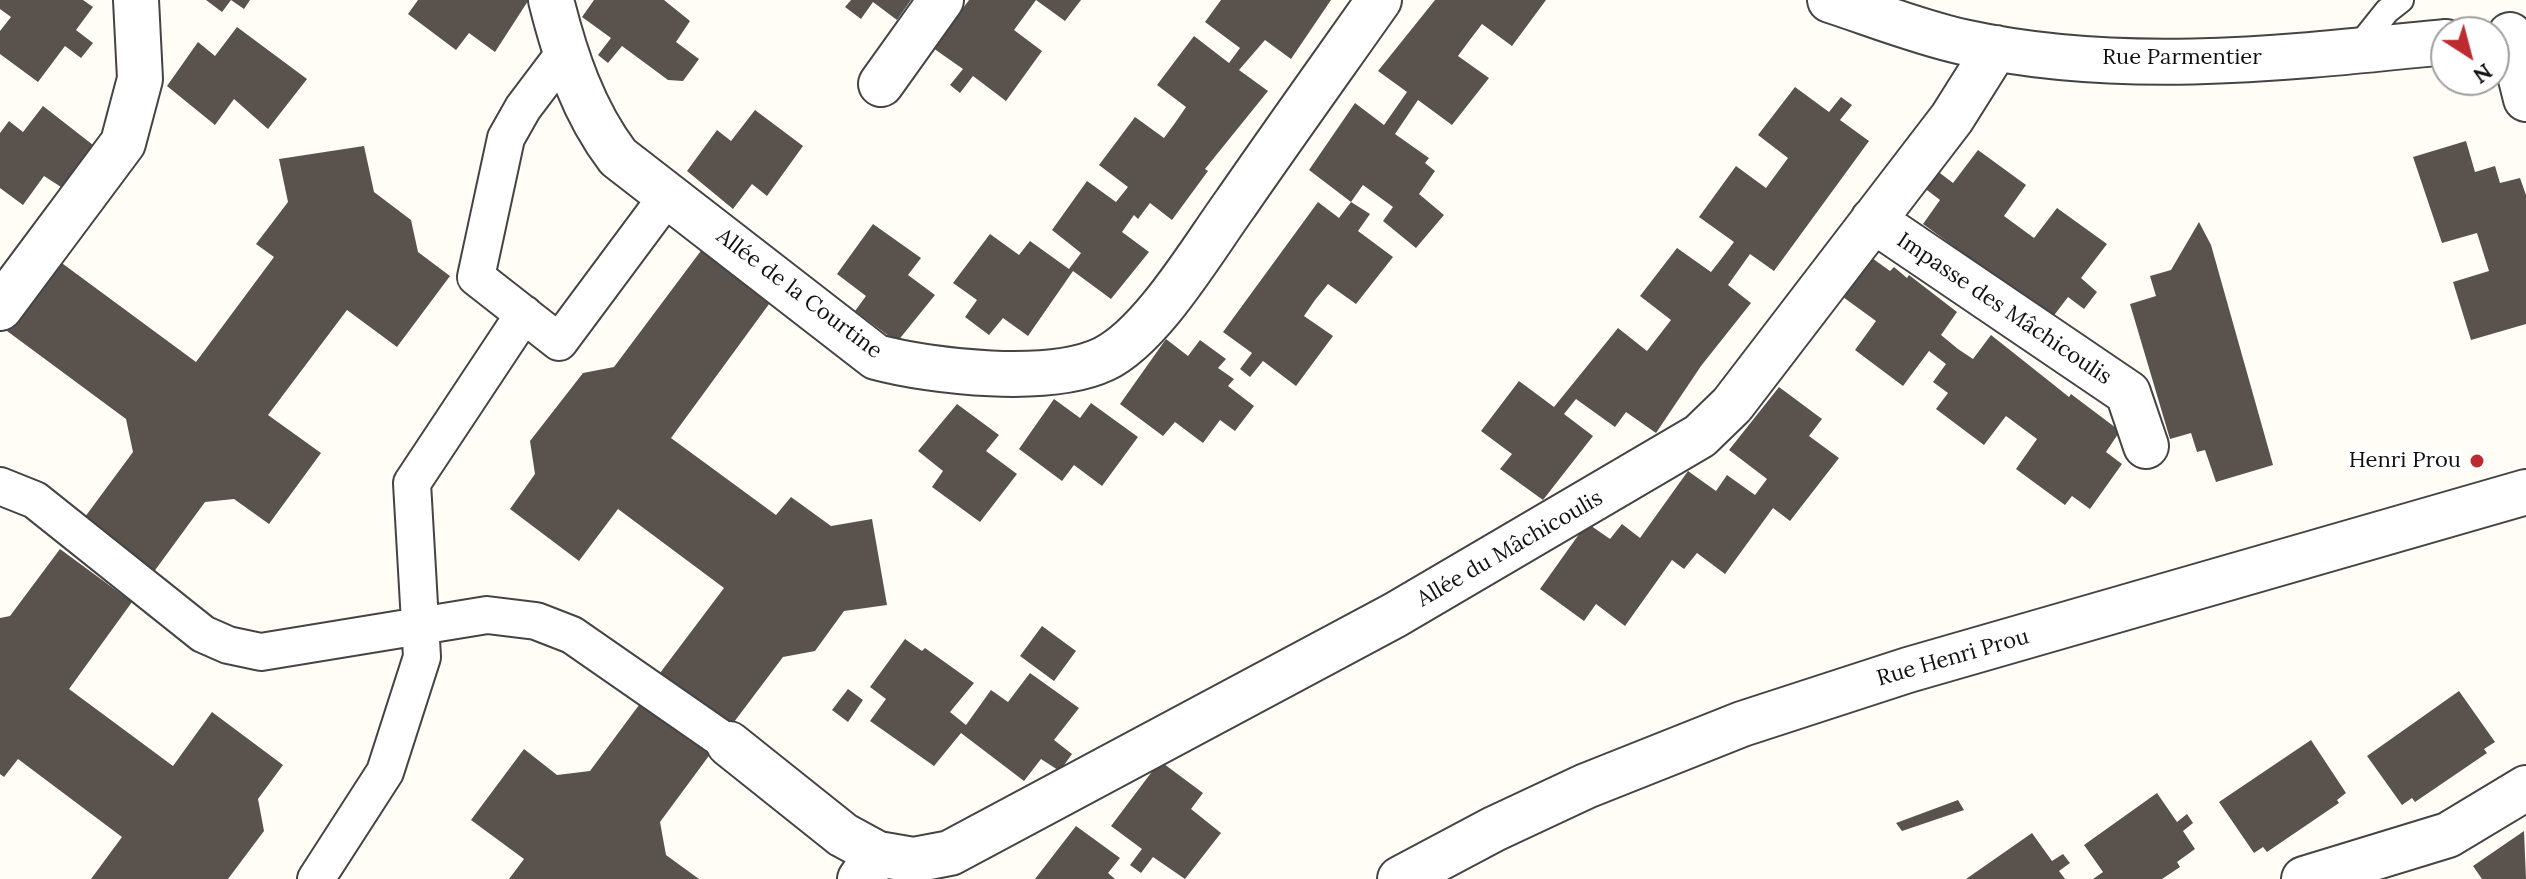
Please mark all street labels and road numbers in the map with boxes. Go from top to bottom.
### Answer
street label: Rue Parmentier [2102,45,2262,71]
street label: Allée de la Courtine [711,223,887,365]
street label: Impasse des Mâchicoulis [1892,227,2116,391]
street label: Allée du Mâchicoulis [1413,485,1607,613]
street label: Rue Henri Prou [1874,624,2032,692]

